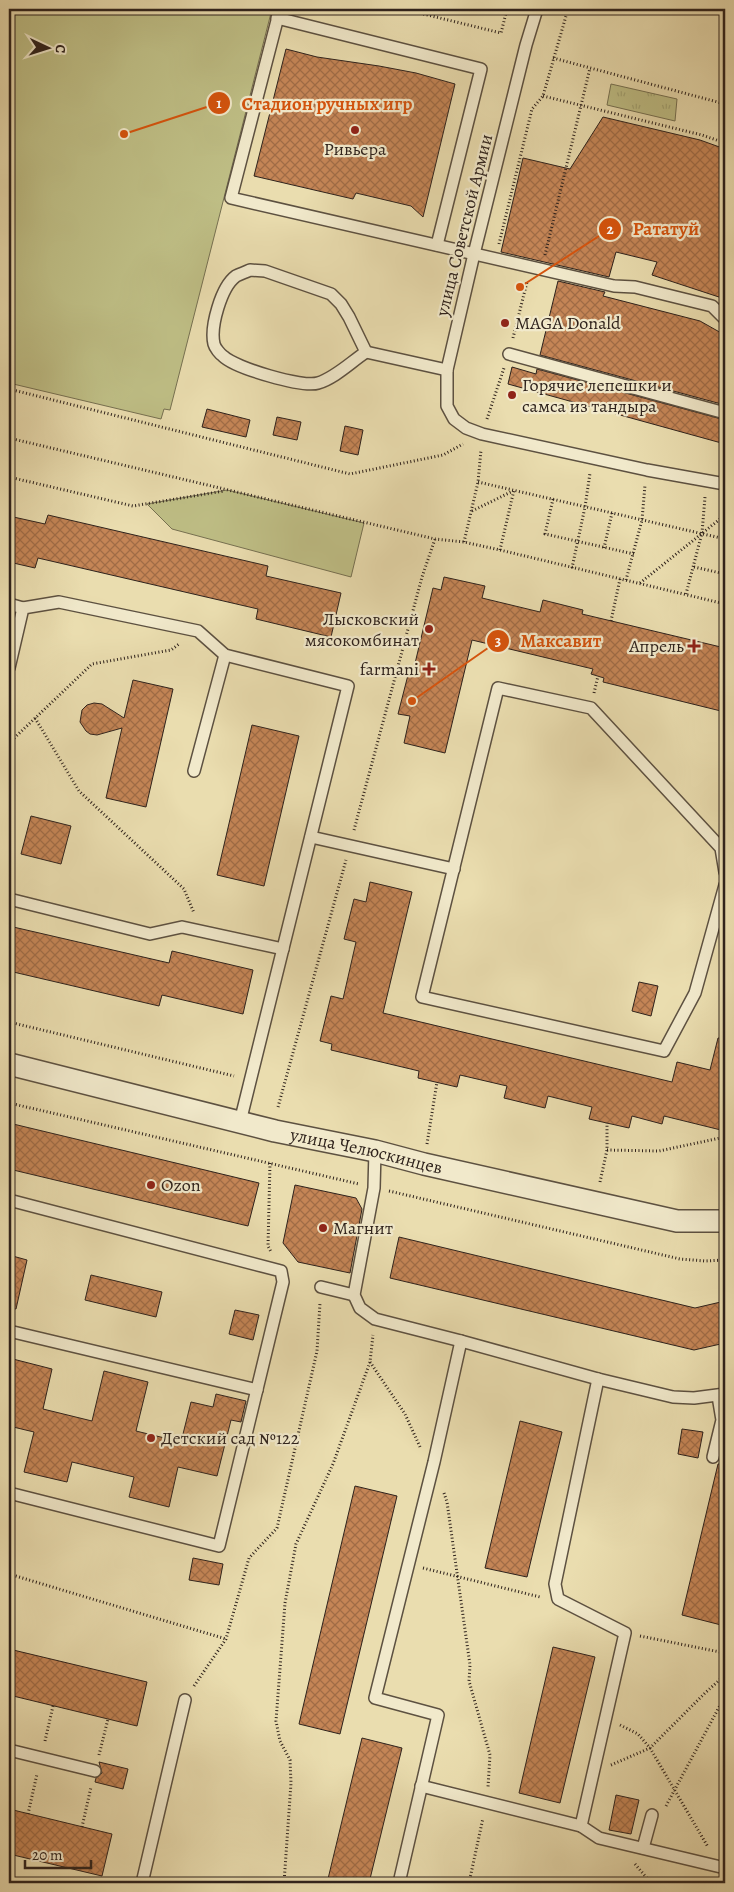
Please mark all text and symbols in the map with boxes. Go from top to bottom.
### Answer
north arrow [22,22,72,72]
text: С [51,44,70,54]
callout: Стадион ручных игр [206,86,422,120]
text: Стадион ручных игр [242,91,412,117]
text: 1 [216,93,222,113]
marker: Ривьера [349,124,361,136]
street label: улица Советской Армии [429,131,498,320]
place label: Ривьера [324,137,387,161]
callout: Рататуй [598,212,709,246]
text: Рататуй [633,216,699,242]
text: 2 [606,219,614,239]
place label: MAGA Donald [515,311,621,335]
marker: MAGA Donald [499,317,511,329]
place label: Горячие лепешки и самса из тандыра [522,373,672,418]
marker: Горячие лепешки и самса из тандыра [506,389,518,401]
place label: Лысковский мясокомбинат [305,607,419,652]
marker: Лысковский мясокомбинат [423,623,435,635]
callout: Максавит [485,624,611,658]
text: Максавит [520,628,602,654]
text: 3 [495,631,501,651]
place label: Апрель [628,634,684,658]
marker: Апрель [688,640,700,652]
place label: farmani [360,657,419,681]
marker: farmani [423,663,435,675]
street label: улица Челюскинцев [287,1122,445,1180]
place label: Ozon [161,1173,201,1197]
marker: Ozon [145,1179,157,1191]
place label: Магнит [333,1216,393,1240]
marker: Магнит [317,1222,329,1234]
place label: Детский сад №122 [161,1426,300,1450]
marker: Детский сад №122 [145,1432,157,1444]
scale bar [25,1837,91,1869]
text: 20 m [32,1845,63,1865]

